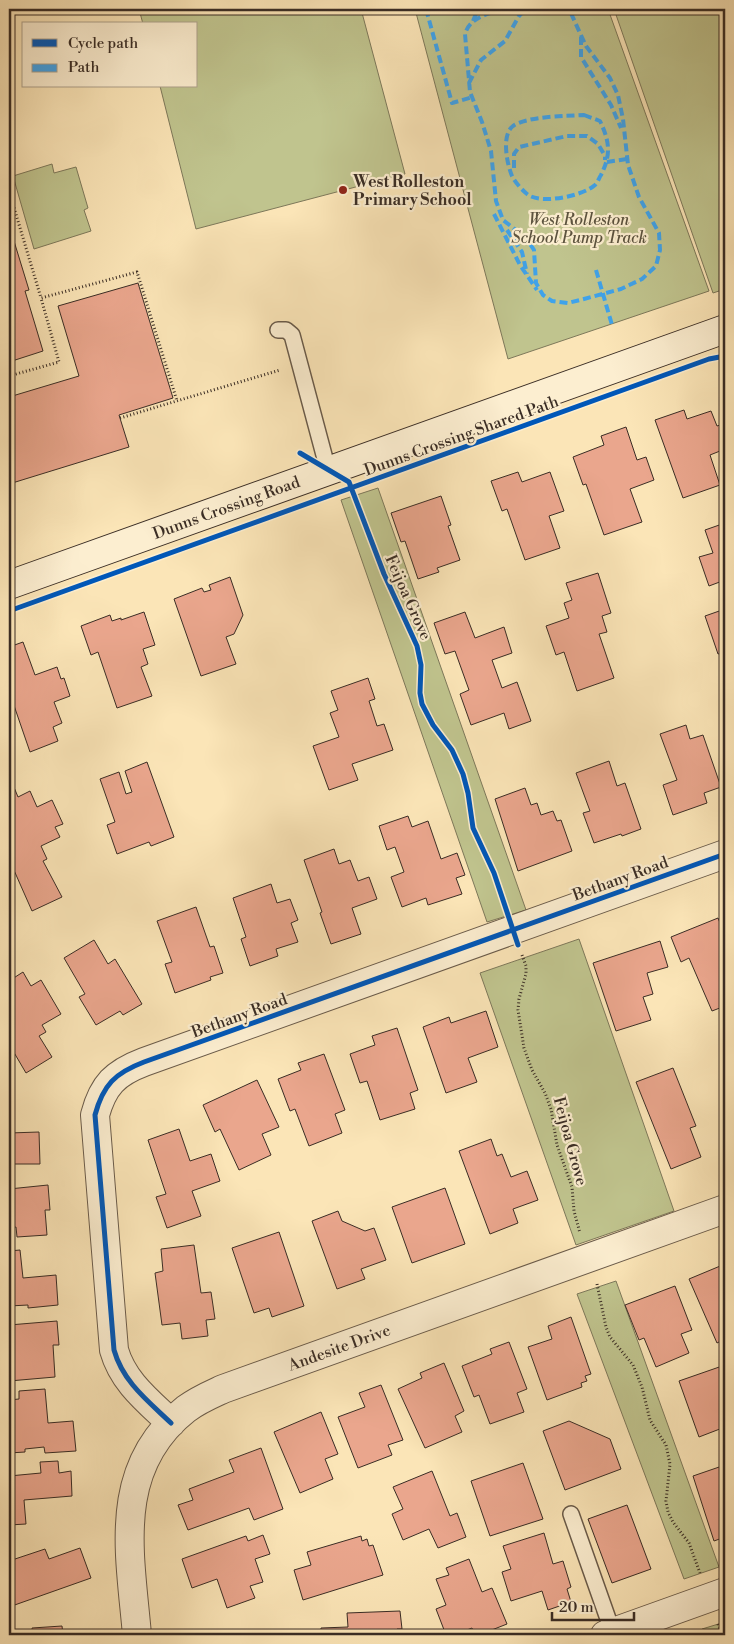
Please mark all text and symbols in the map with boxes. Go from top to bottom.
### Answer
legend [22,22,198,88]
text: Cycle path [68,34,138,53]
text: Path [68,58,100,77]
place label: West Rolleston Primary School [352,172,472,210]
marker: West Rolleston Primary School [337,184,349,196]
park label: West Rolleston School Pump Track [511,210,647,248]
street label: Dunns Crossing Shared Path [361,391,562,481]
street label: Dunns Crossing Road [150,472,303,544]
street label: Feijoa Grove [380,552,436,643]
street label: Bethany Road [569,852,671,906]
street label: Bethany Road [188,989,290,1043]
street label: Feijoa Grove [549,1095,591,1188]
street label: Andesite Drive [285,1320,393,1376]
scale bar [552,1589,634,1621]
text: 20 m [559,1598,594,1617]

